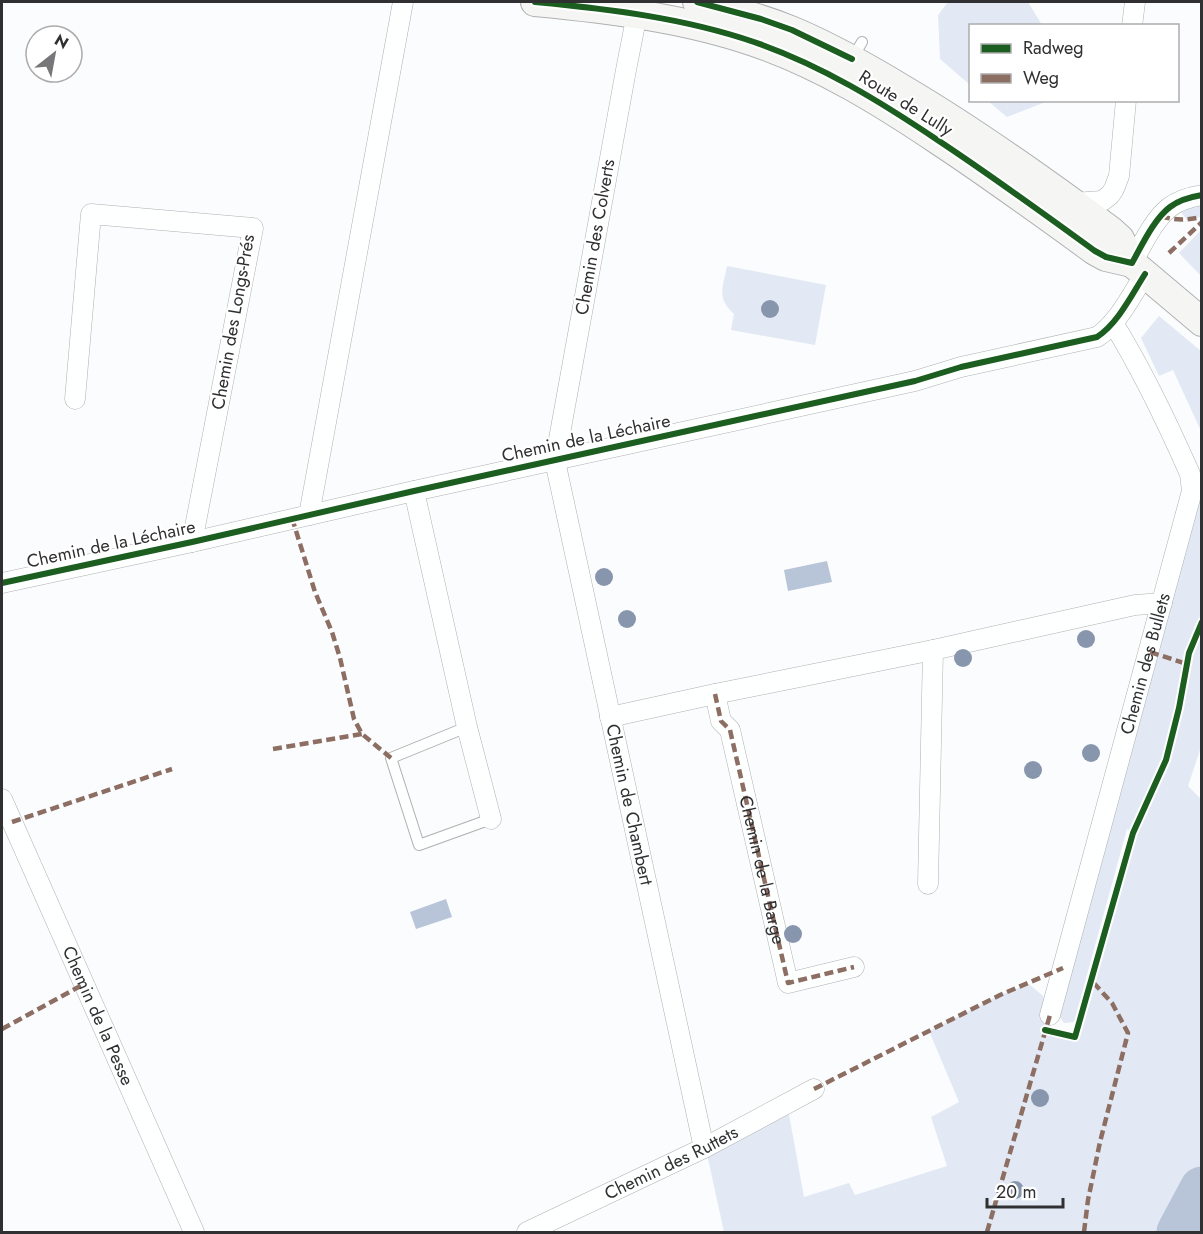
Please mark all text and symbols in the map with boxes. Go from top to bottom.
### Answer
north arrow [24,24,84,84]
legend [969,24,1179,102]
text: N [50,28,73,55]
text: Radweg [1023,35,1084,61]
street label: Route de Lully [854,64,958,142]
text: Weg [1023,65,1059,91]
street label: Chemin des Colverts [568,157,622,317]
street label: Chemin des Longs-Prés [205,232,261,412]
street label: Chemin de la Léchaire [499,407,673,469]
street label: Chemin de la Léchaire [24,513,198,575]
street label: Chemin des Bullets [1114,590,1177,737]
street label: Chemin de Chambert [599,722,660,888]
street label: Chemin de la Barge [732,793,792,947]
street label: Chemin de la Pesse [56,942,140,1090]
street label: Chemin des Ruttets [600,1119,743,1206]
scale bar [987,1171,1064,1209]
text: 20 m [996,1179,1036,1205]

